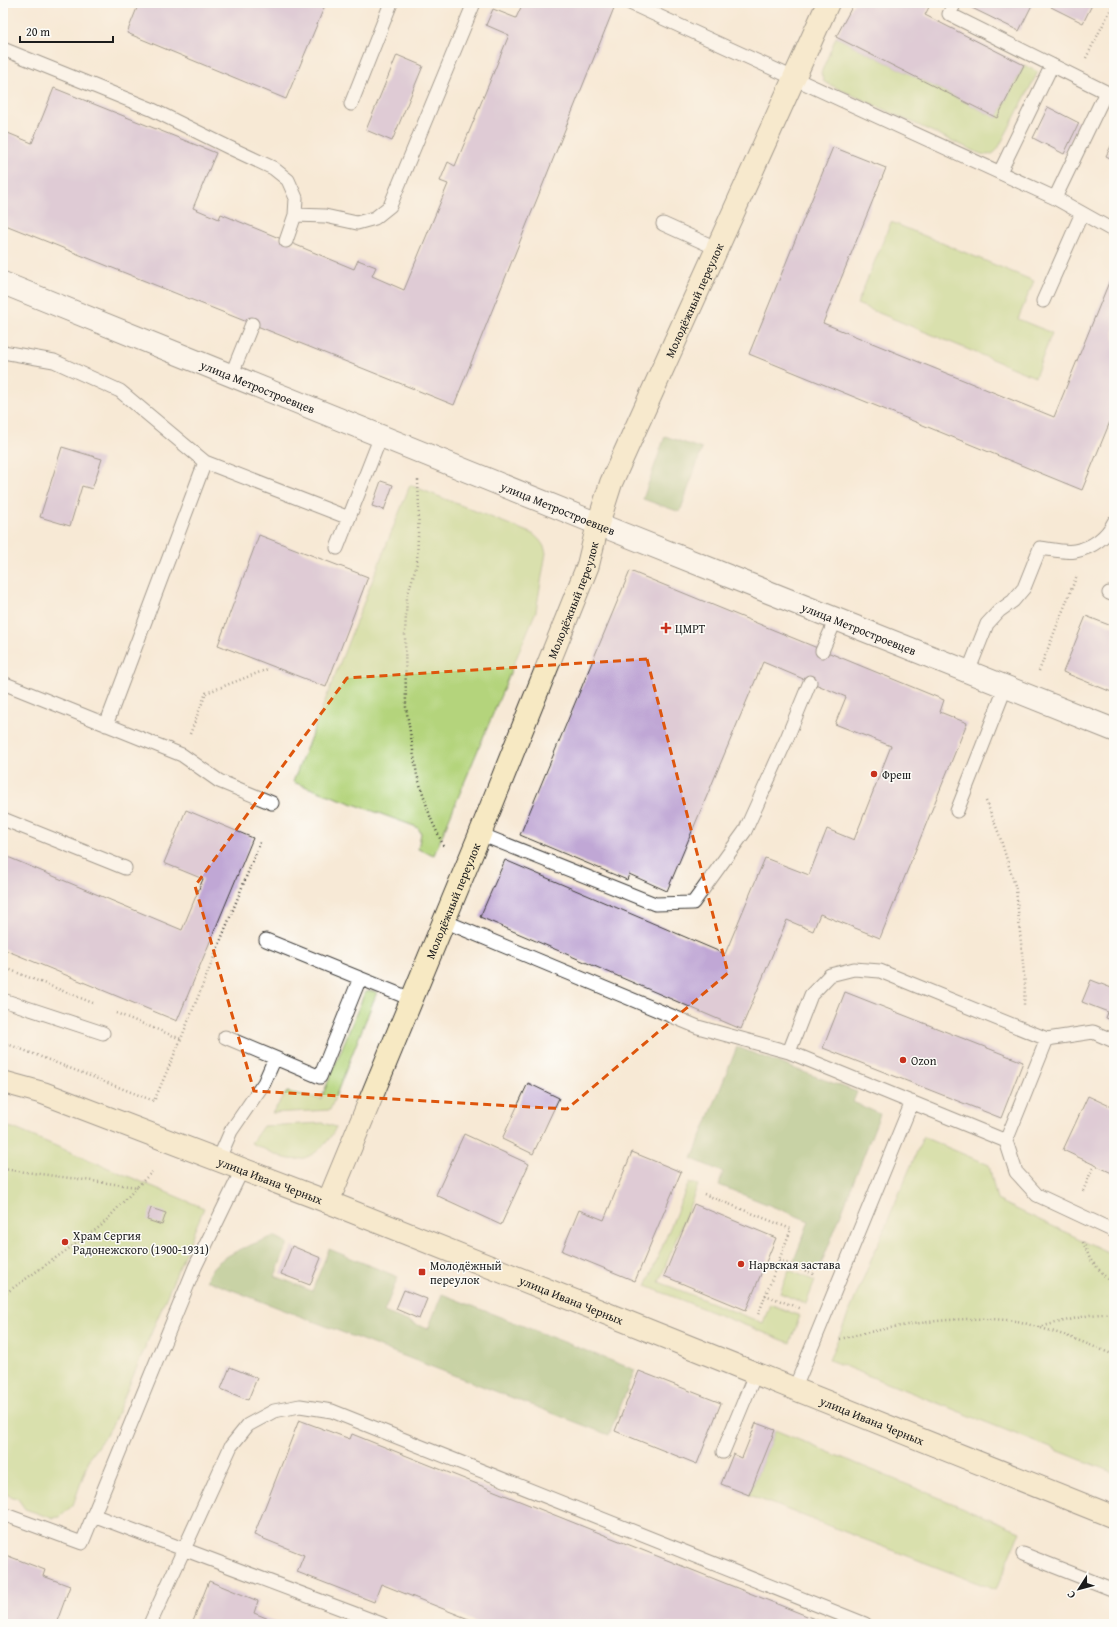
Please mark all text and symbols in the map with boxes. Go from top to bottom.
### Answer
scale bar [20,18,113,44]
text: 20 m [26,23,50,40]
street label: Молодёжный переулок [660,239,727,360]
street label: улица Метростроевцев [197,355,318,417]
street label: улица Метростроевцев [497,477,618,539]
street label: Молодёжный переулок [543,539,602,661]
street label: улица Метростроевцев [798,597,919,659]
place label: ЦМРТ [675,620,706,637]
marker: ЦМРТ [660,622,672,634]
place label: Фреш [882,766,911,783]
marker: Фреш [869,769,879,779]
street label: Молодёжный переулок [421,839,484,961]
place label: Ozon [911,1052,937,1069]
marker: Ozon [898,1055,908,1065]
street label: улица Ивана Черных [215,1152,326,1208]
place label: Храм Сергия Радонежского (1900-1931) [73,1227,209,1258]
marker: Храм Сергия Радонежского (1900-1931) [60,1237,70,1247]
place label: Нарвская застава [749,1256,841,1273]
place label: Молодёжный переулок [430,1257,502,1288]
marker: Нарвская застава [736,1259,746,1269]
marker: Молодёжный переулок [417,1267,427,1277]
street label: улица Ивана Черных [516,1271,627,1328]
street label: улица Ивана Черных [817,1391,928,1449]
north arrow [1059,1569,1099,1609]
text: С [1063,1588,1079,1602]

